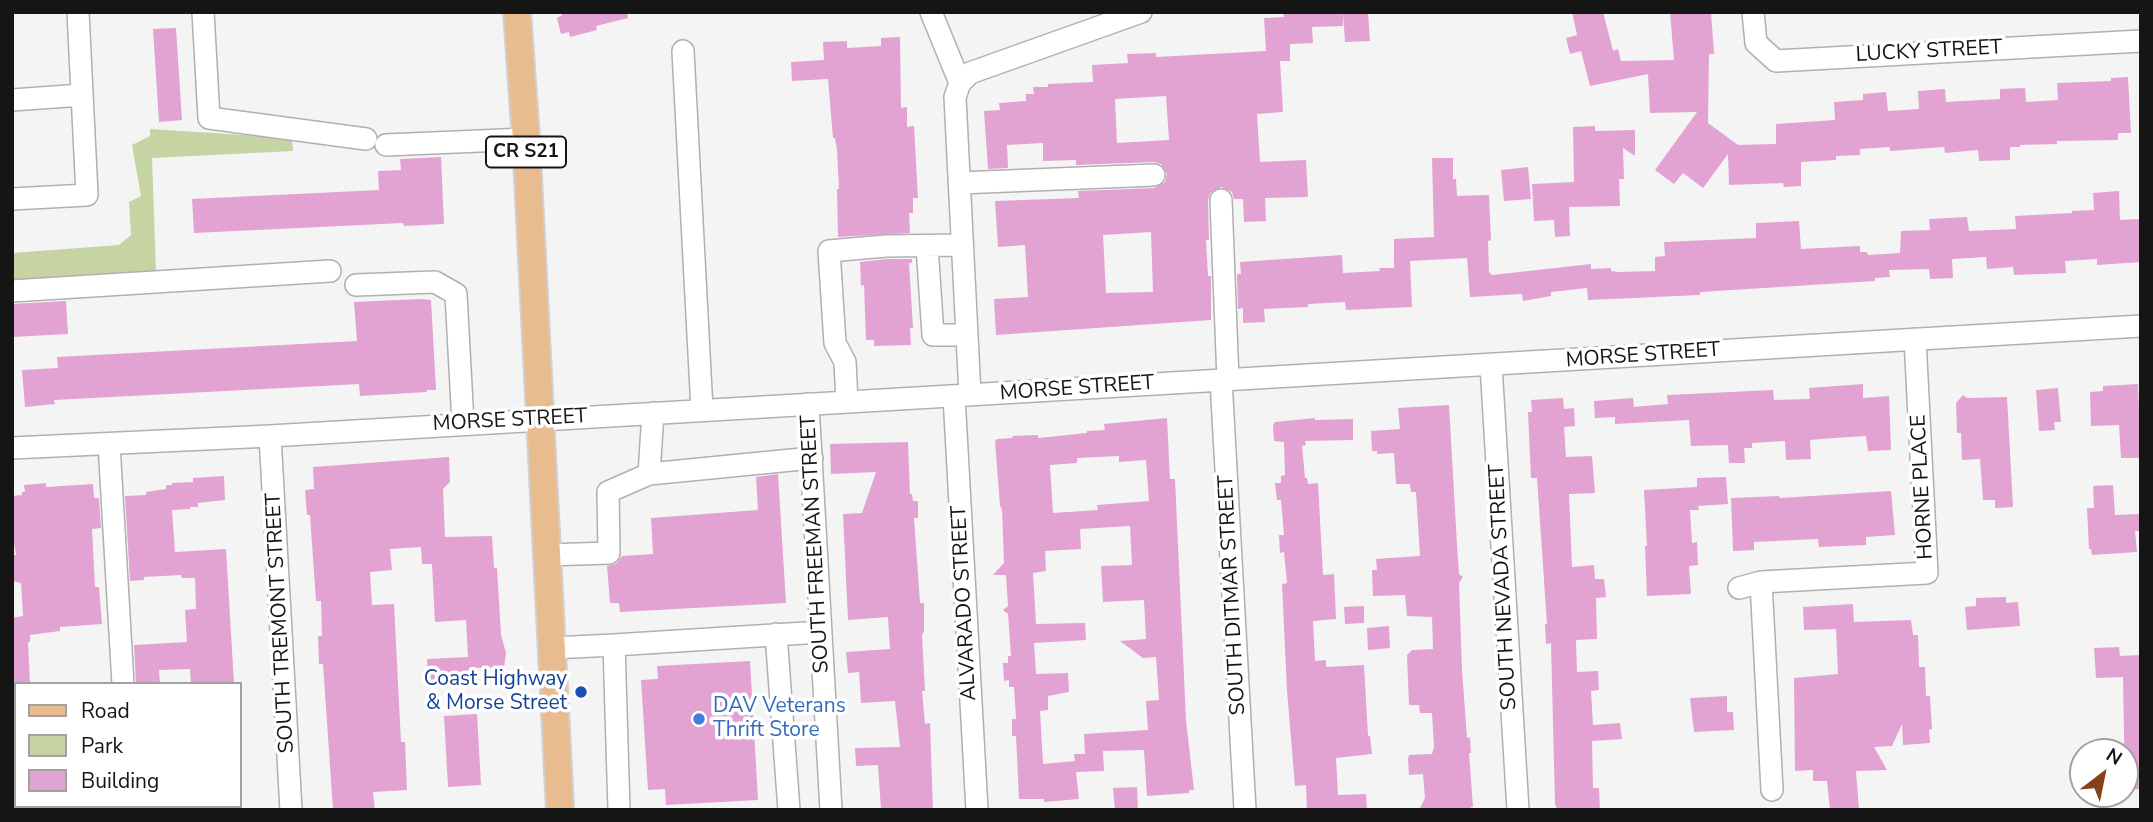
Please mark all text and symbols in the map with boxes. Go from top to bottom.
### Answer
street label: LUCKY STREET [1855,36,2003,68]
road number: CR S21 [486,136,566,168]
street label: MORSE STREET [1565,338,1721,374]
street label: MORSE STREET [999,371,1155,407]
street label: MORSE STREET [432,404,588,438]
street label: SOUTH FREEMAN STREET [797,414,835,674]
street label: HORNE PLACE [1907,414,1939,560]
street label: SOUTH NEVADA STREET [1485,463,1523,711]
street label: SOUTH DITMAR STREET [1214,474,1252,716]
street label: SOUTH TREMONT STREET [262,492,300,754]
street label: ALVARADO STREET [947,505,983,701]
place label: Coast Highway & Morse Street [424,667,567,717]
legend [14,682,242,808]
marker: Coast Highway & Morse Street [573,684,589,700]
place label: DAV Veterans Thrift Store [713,694,846,744]
text: Road [81,697,130,725]
marker: DAV Veterans Thrift Store [691,711,707,727]
text: Park [81,732,123,760]
north arrow [2069,738,2139,808]
text: N [2101,742,2127,772]
text: Building [81,767,159,795]

